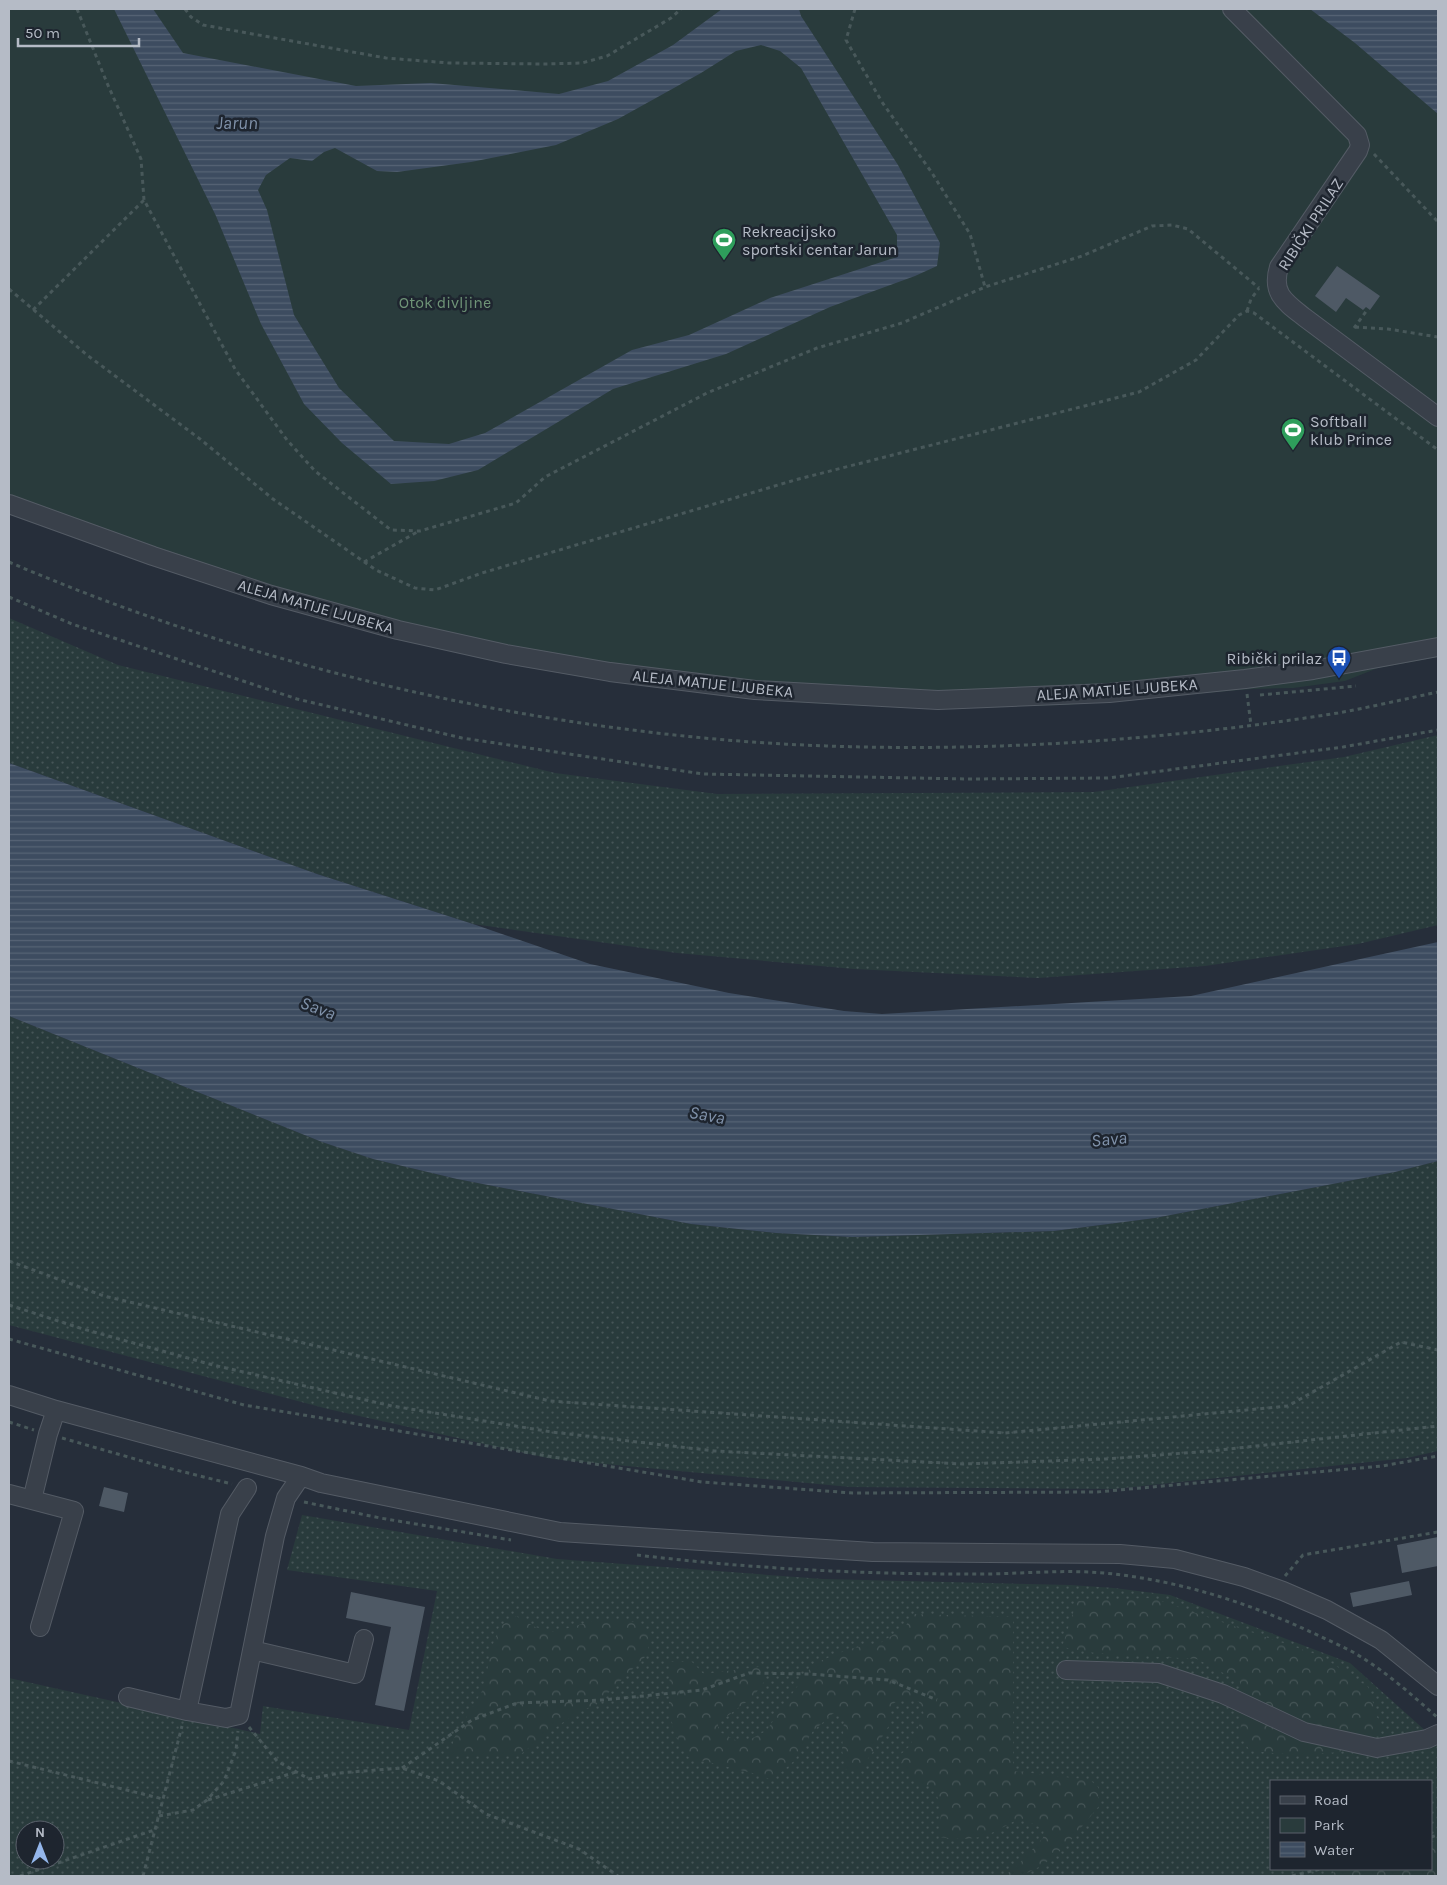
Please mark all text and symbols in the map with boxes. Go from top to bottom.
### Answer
scale bar [18,15,139,47]
text: 50 m [25,24,60,42]
water label: Jarun [216,112,258,134]
street label: RIBIČKI PRILAZ [1274,175,1347,274]
place label: Rekreacijsko sportski centar Jarun [742,222,897,259]
sports icon: Rekreacijsko sportski centar Jarun [711,227,737,261]
park label: Otok divljine [399,293,491,312]
place label: Softball klub Prince [1310,412,1392,449]
sports icon: Softball klub Prince [1280,417,1306,451]
street label: ALEJA MATIJE LJUBEKA [236,575,396,638]
bus stop icon: Ribički prilaz [1326,645,1352,679]
place label: Ribički prilaz [1227,649,1322,668]
street label: ALEJA MATIJE LJUBEKA [632,666,794,701]
street label: ALEJA MATIJE LJUBEKA [1036,674,1198,705]
water label: Sava [297,991,339,1025]
water label: Sava [687,1101,727,1129]
water label: Sava [1090,1126,1128,1152]
legend [1270,1780,1432,1870]
text: Road [1314,1791,1349,1809]
text: Park [1314,1816,1344,1834]
north arrow [15,1820,65,1870]
text: N [35,1824,45,1841]
text: Water [1314,1841,1355,1859]

